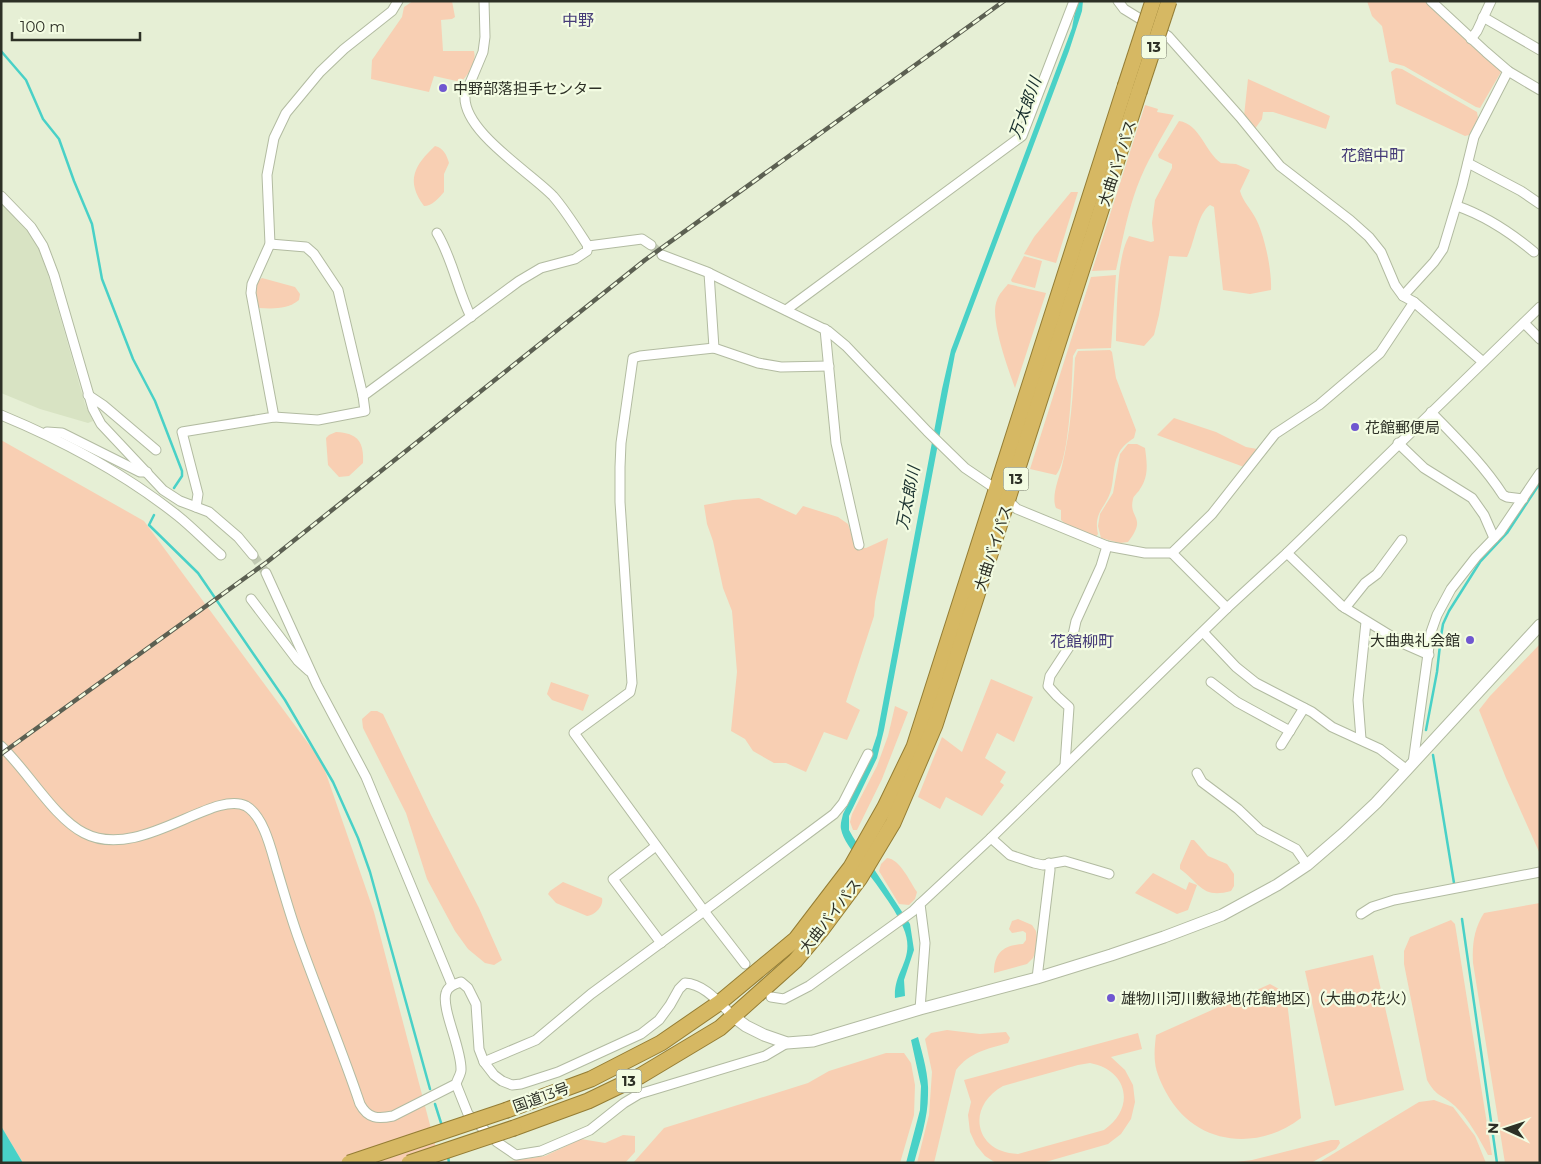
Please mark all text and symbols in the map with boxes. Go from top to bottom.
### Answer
scale bar [12,10,140,42]
district label: 中野 [562,11,594,30]
text: 100 m [20,17,65,36]
road number: 13 [1142,36,1166,58]
water label: 万太郎川 [1005,73,1046,141]
place label: 中野部落担手センター [453,79,603,98]
marker: 中野部落担手センター [437,82,449,94]
street label: 大曲バイパス [1094,117,1140,209]
district label: 花館中町 [1341,146,1405,165]
place label: 花館郵便局 [1365,418,1440,437]
marker: 花館郵便局 [1349,421,1361,433]
water label: 万太郎川 [893,463,924,531]
road number: 13 [1004,468,1028,490]
street label: 大曲バイパス [970,502,1016,594]
place label: 大曲典礼会館 [1370,631,1460,650]
district label: 花館柳町 [1050,632,1114,651]
marker: 大曲典礼会館 [1464,634,1476,646]
street label: 大曲バイパス [795,875,865,957]
place label: 雄物川河川敷緑地(花館地区)（大曲の花火） [1121,989,1416,1008]
marker: 雄物川河川敷緑地(花館地区)（大曲の花火） [1105,992,1117,1004]
road number: 13 [616,1070,642,1092]
street label: 国道13号 [510,1078,572,1116]
north arrow [1481,1104,1531,1154]
text: N [1484,1122,1502,1134]

